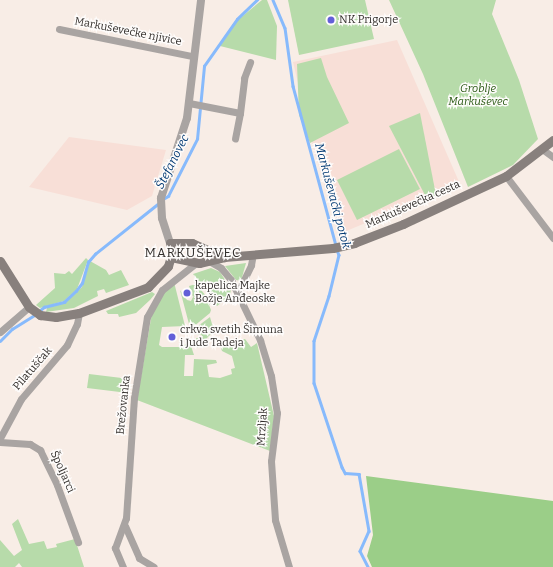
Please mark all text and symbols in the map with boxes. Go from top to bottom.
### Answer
place label: NK Prigorje [339,13,398,27]
street label: Markuševečke njivice [73,15,183,49]
marker: NK Prigorje [326,15,336,25]
park label: Groblje Markuševec [448,83,508,109]
water label: Štefanovec [153,132,193,192]
water label: Markuševački potok [311,142,353,250]
street label: Markuševečka cesta [364,178,462,232]
district label: MARKUŠEVEC [145,245,241,261]
place label: kapelica Majke Božje Anđeoske [195,280,275,306]
marker: kapelica Majke Božje Anđeoske [182,288,192,298]
place label: crkva svetih Šimuna i Jude Tadeja [180,324,283,350]
marker: crkva svetih Šimuna i Jude Tadeja [167,332,177,342]
street label: Pilatuščak [11,345,55,393]
street label: Brežovanka [114,375,134,435]
street label: Mrzljak [255,407,271,447]
street label: Špoljarci [47,449,77,495]

